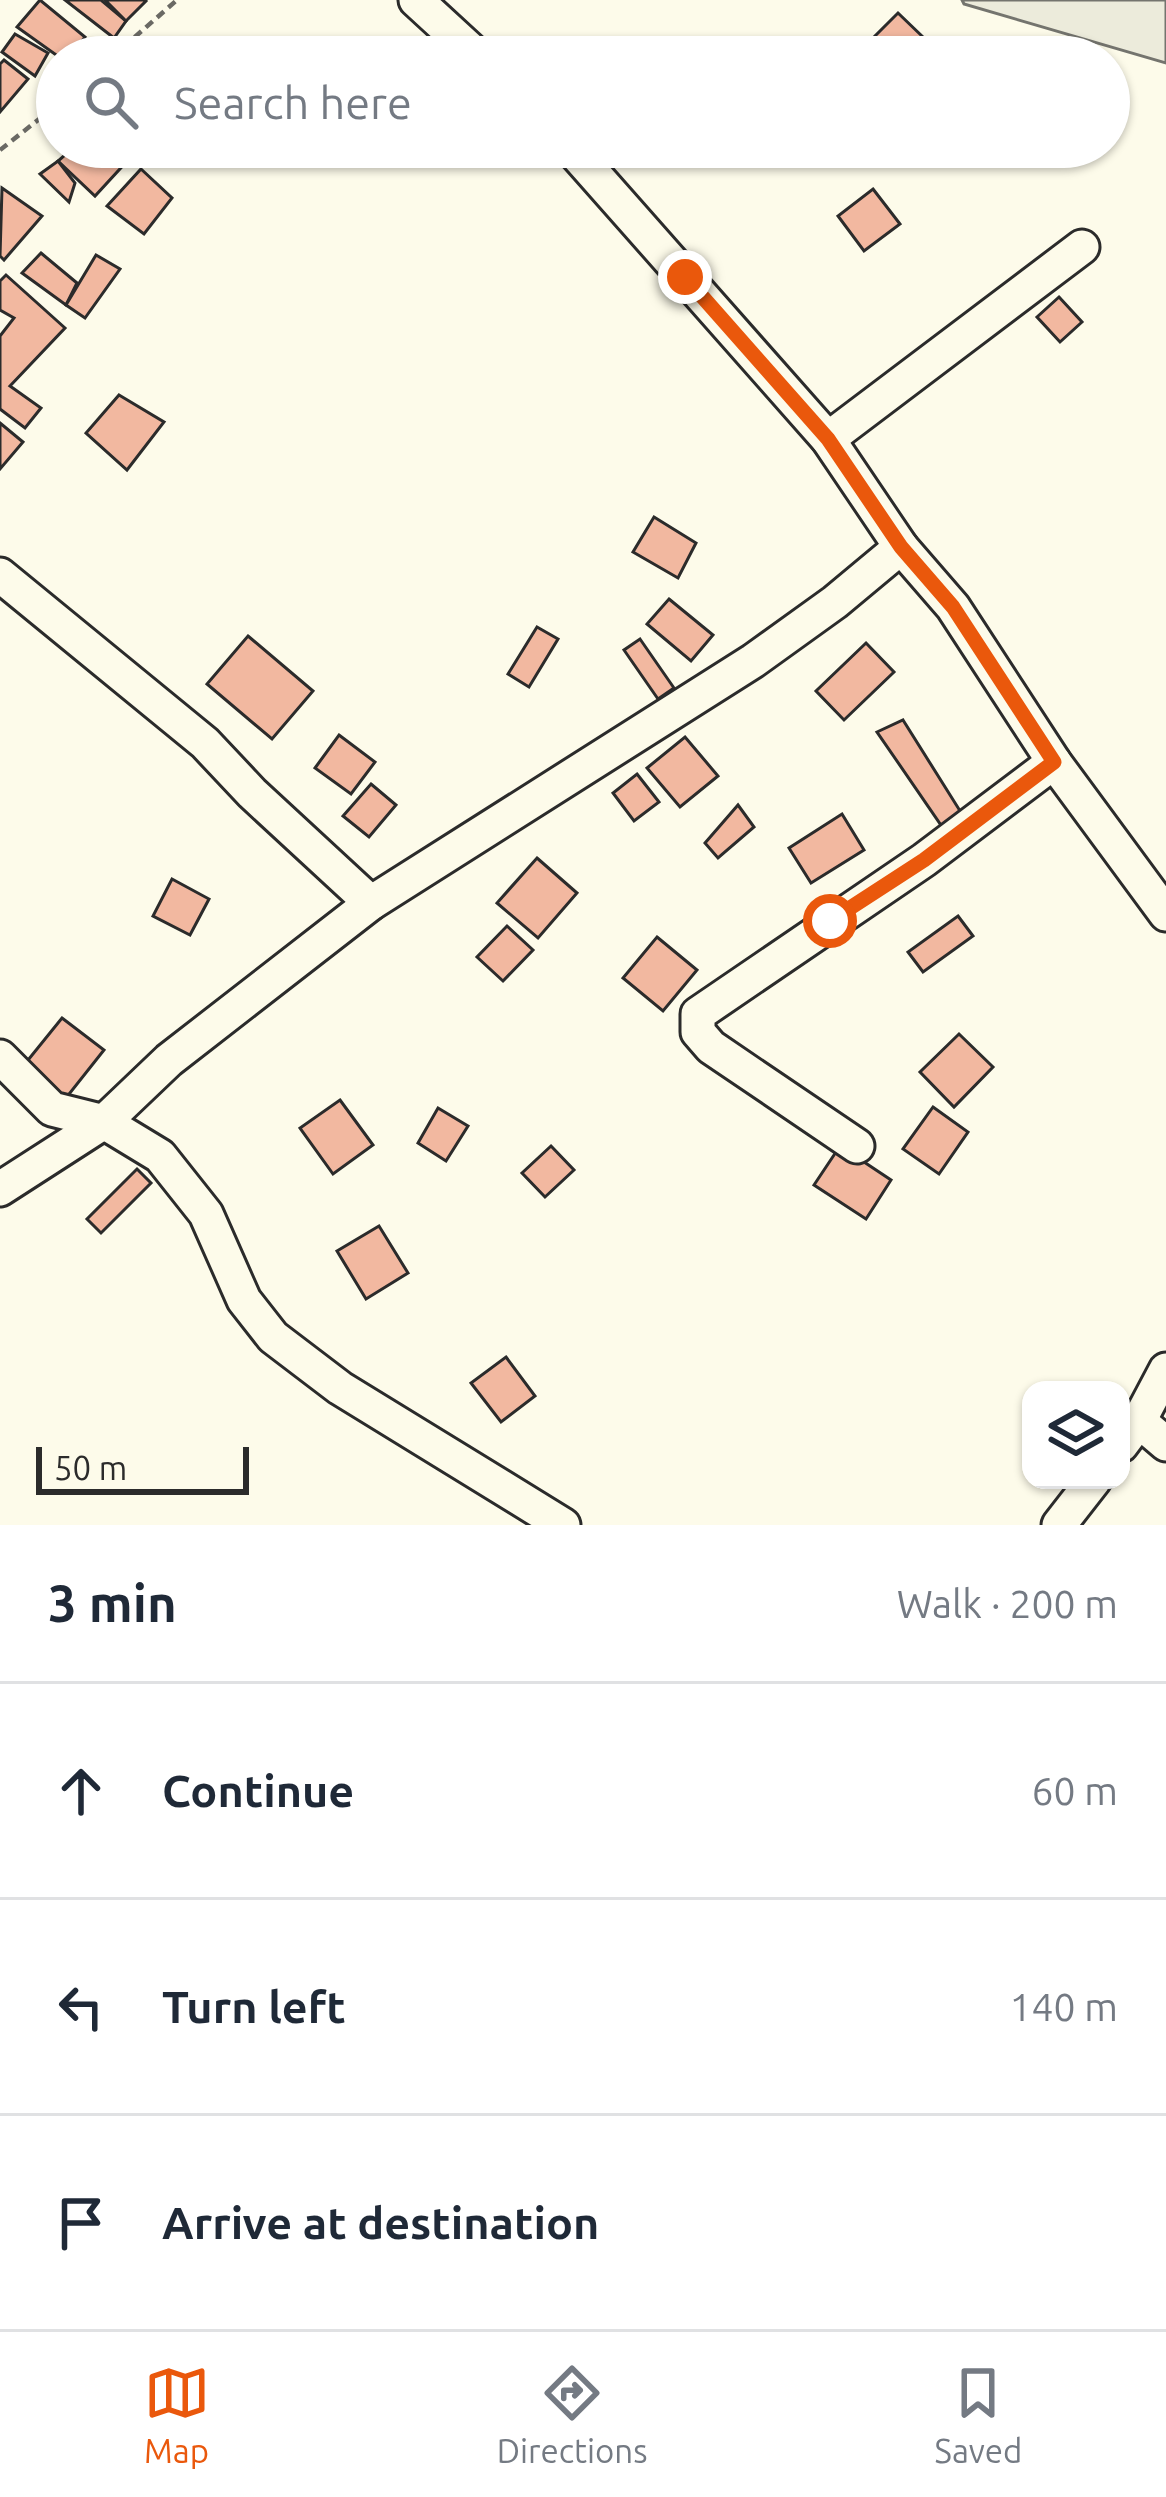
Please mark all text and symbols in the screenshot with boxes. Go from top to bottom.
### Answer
search box [36,36,1130,168]
icon: search [78,69,144,135]
text: Search here [174,77,412,128]
route end [658,250,712,304]
route start [803,894,857,948]
map controls [1022,1381,1130,1489]
button: layers [1022,1381,1130,1489]
scale bar [36,1441,249,1494]
text: 50 m [54,1449,127,1486]
text: 3 min [48,1574,177,1632]
text: Walk · 200 m [897,1582,1118,1625]
icon: ahead [48,1758,114,1824]
text: Continue [162,1765,354,1816]
text: 60 m [1031,1769,1118,1812]
icon: left [48,1974,114,2040]
text: Turn left [162,1981,346,2032]
text: 140 m [1009,1985,1118,2028]
icon: arrive [48,2190,114,2256]
text: Arrive at destination [162,2197,599,2248]
tab: Map [144,2360,210,2469]
tab: Directions [497,2360,647,2469]
tab: Saved [935,2360,1022,2469]

